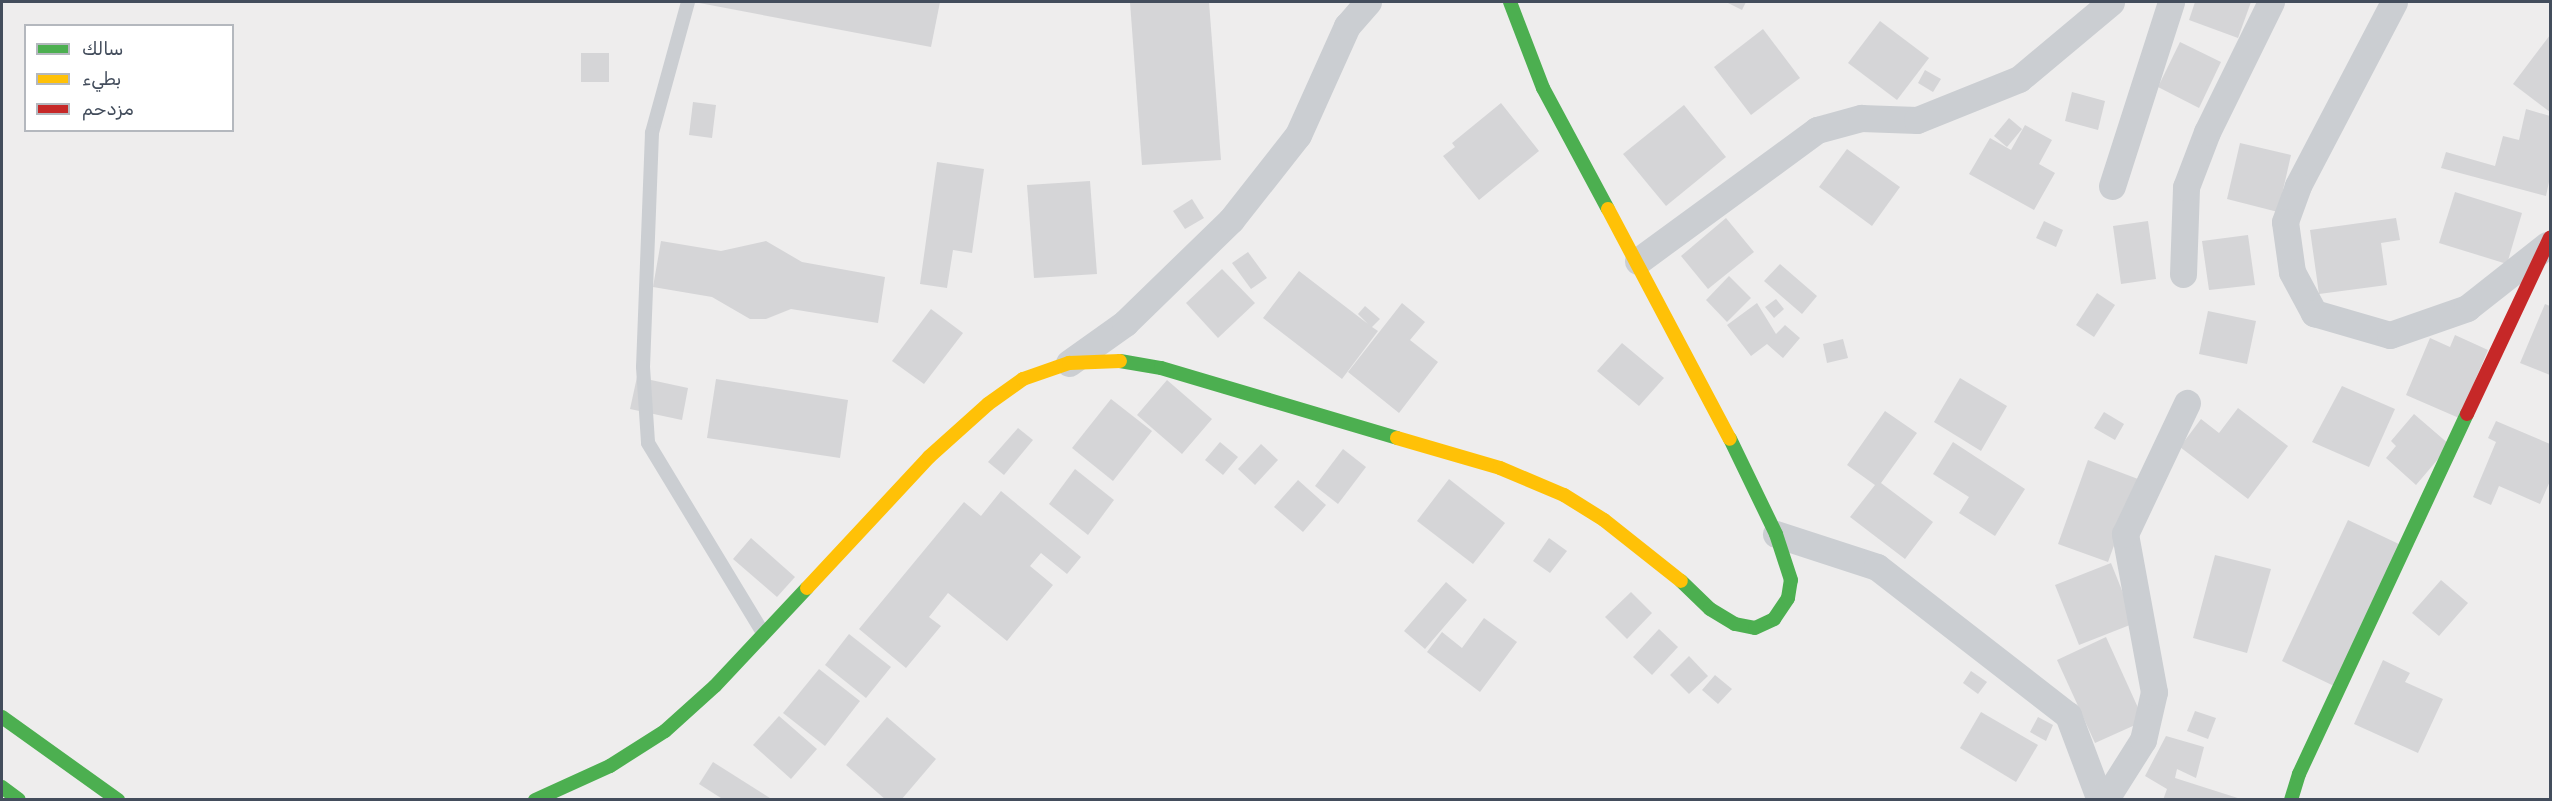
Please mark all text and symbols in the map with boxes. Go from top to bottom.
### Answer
legend [24,24,234,132]
text: سالك [82,38,123,60]
text: بطيء [82,68,121,90]
text: مزدحم [82,98,134,120]

